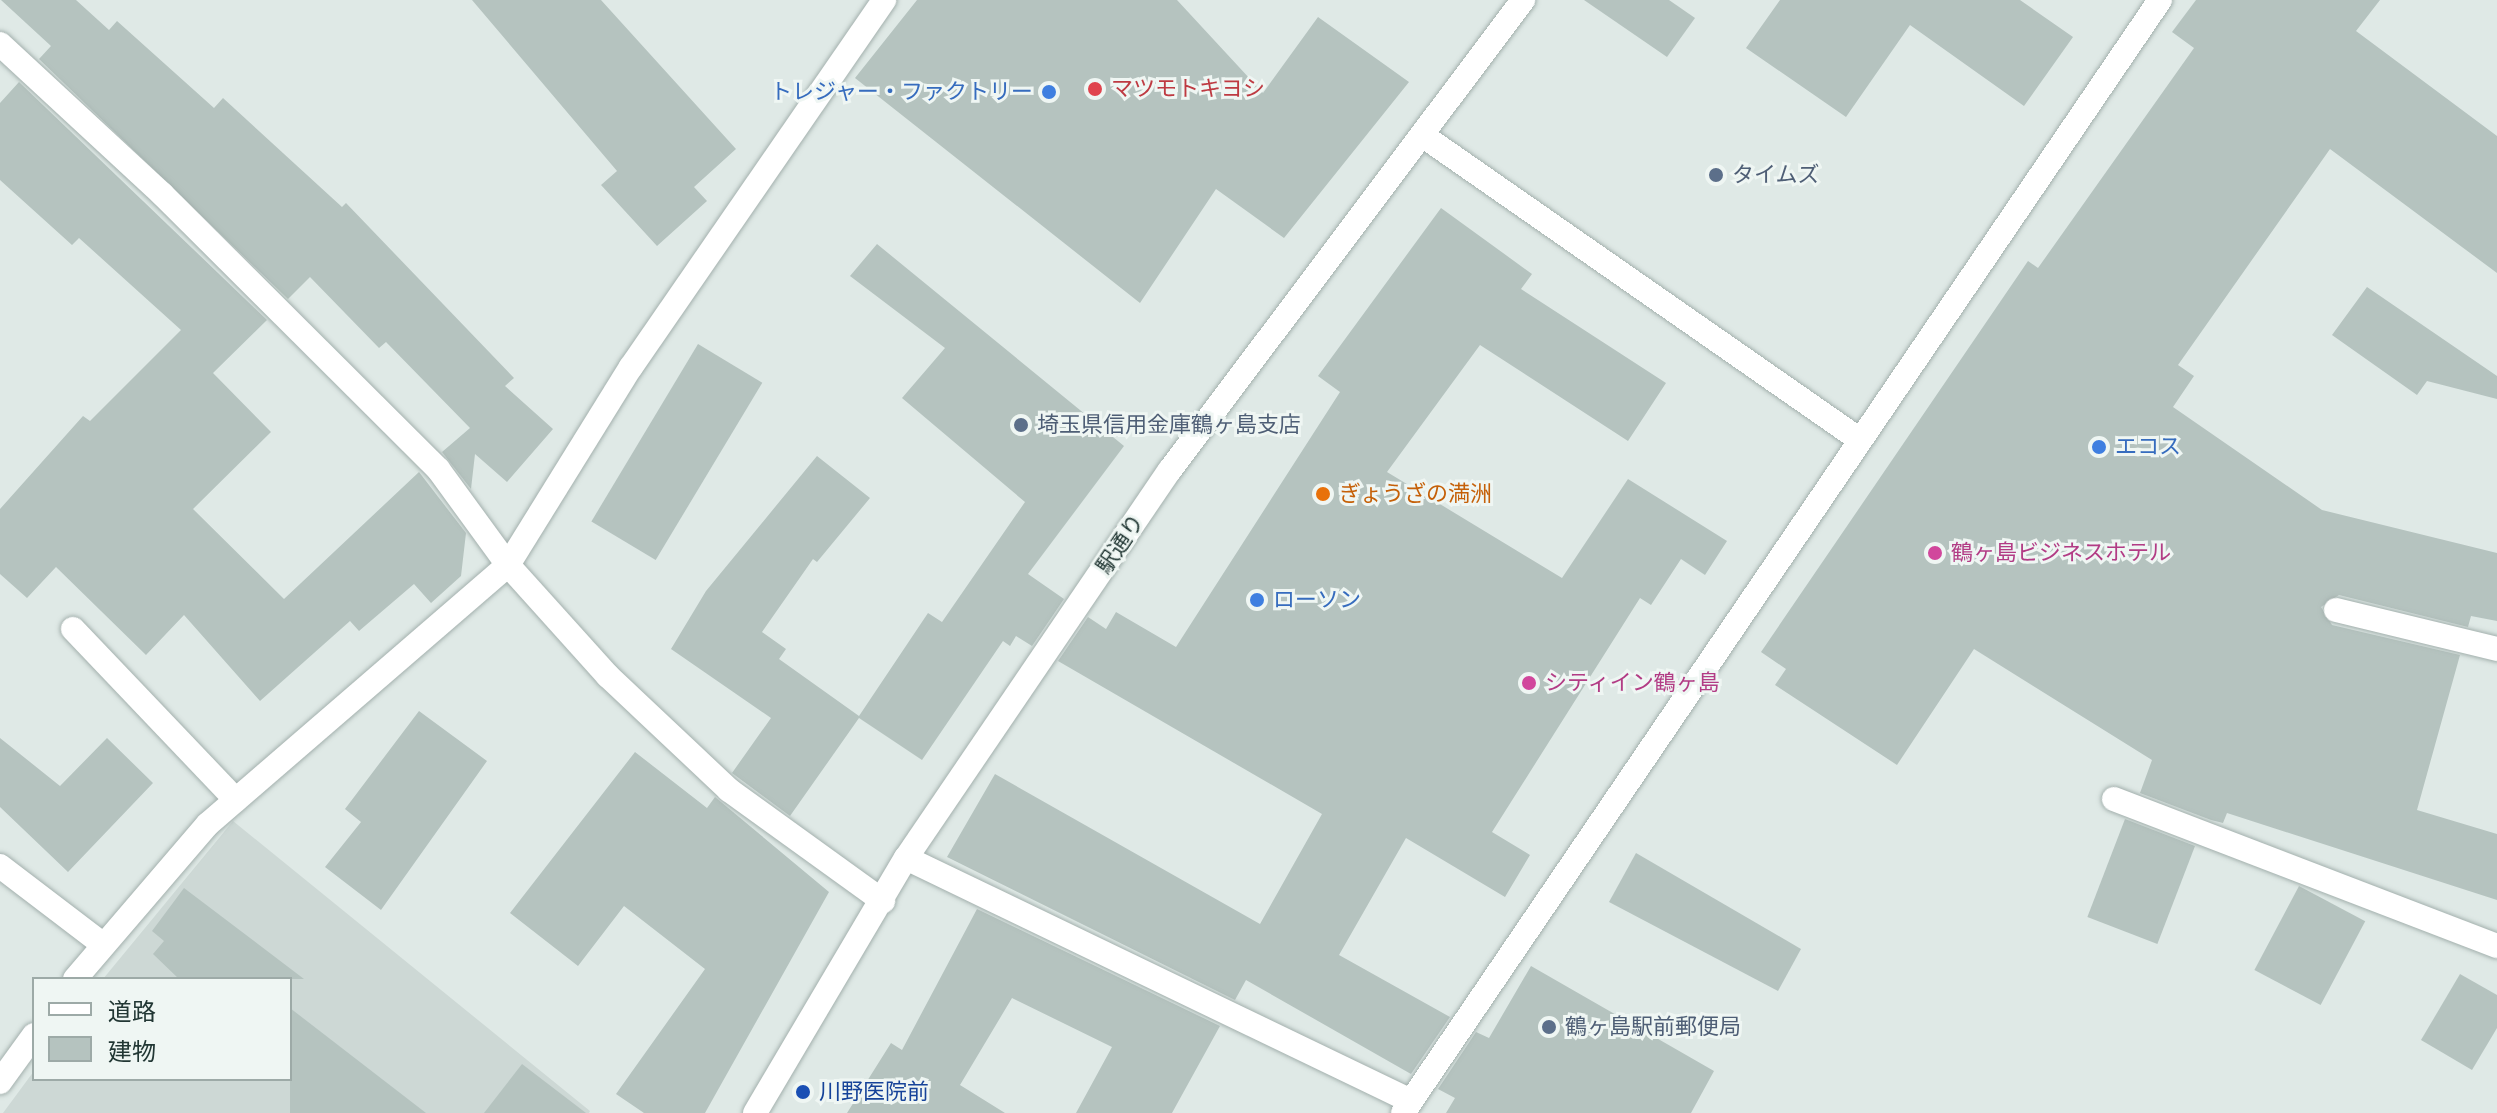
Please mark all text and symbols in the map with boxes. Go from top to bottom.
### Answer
place label: マツモトキヨシ [1111,76,1265,102]
place label: トレジャー・ファクトリー [769,79,1033,105]
marker: マツモトキヨシ [1086,80,1104,98]
marker: トレジャー・ファクトリー [1040,83,1058,101]
place label: タイムズ [1732,162,1820,188]
marker: タイムズ [1707,166,1725,184]
place label: 埼玉県信用金庫鶴ヶ島支店 [1037,412,1301,438]
marker: 埼玉県信用金庫鶴ヶ島支店 [1012,416,1030,434]
place label: エコス [2115,434,2181,460]
marker: エコス [2090,438,2108,456]
place label: ぎょうざの満洲 [1339,481,1493,507]
marker: ぎょうざの満洲 [1314,485,1332,503]
street label: 駅通り [1091,509,1149,579]
place label: 鶴ヶ島ビジネスホテル [1951,540,2171,566]
marker: 鶴ヶ島ビジネスホテル [1926,544,1944,562]
place label: ローソン [1273,587,1361,613]
marker: ローソン [1248,591,1266,609]
place label: シティイン鶴ヶ島 [1545,670,1721,696]
marker: シティイン鶴ヶ島 [1520,674,1538,692]
legend [32,977,292,1081]
text: 道路 [108,995,156,1027]
place label: 鶴ヶ島駅前郵便局 [1565,1014,1741,1040]
marker: 鶴ヶ島駅前郵便局 [1540,1018,1558,1036]
text: 建物 [108,1035,156,1067]
place label: 川野医院前 [819,1079,929,1105]
marker: 川野医院前 [794,1083,812,1101]

